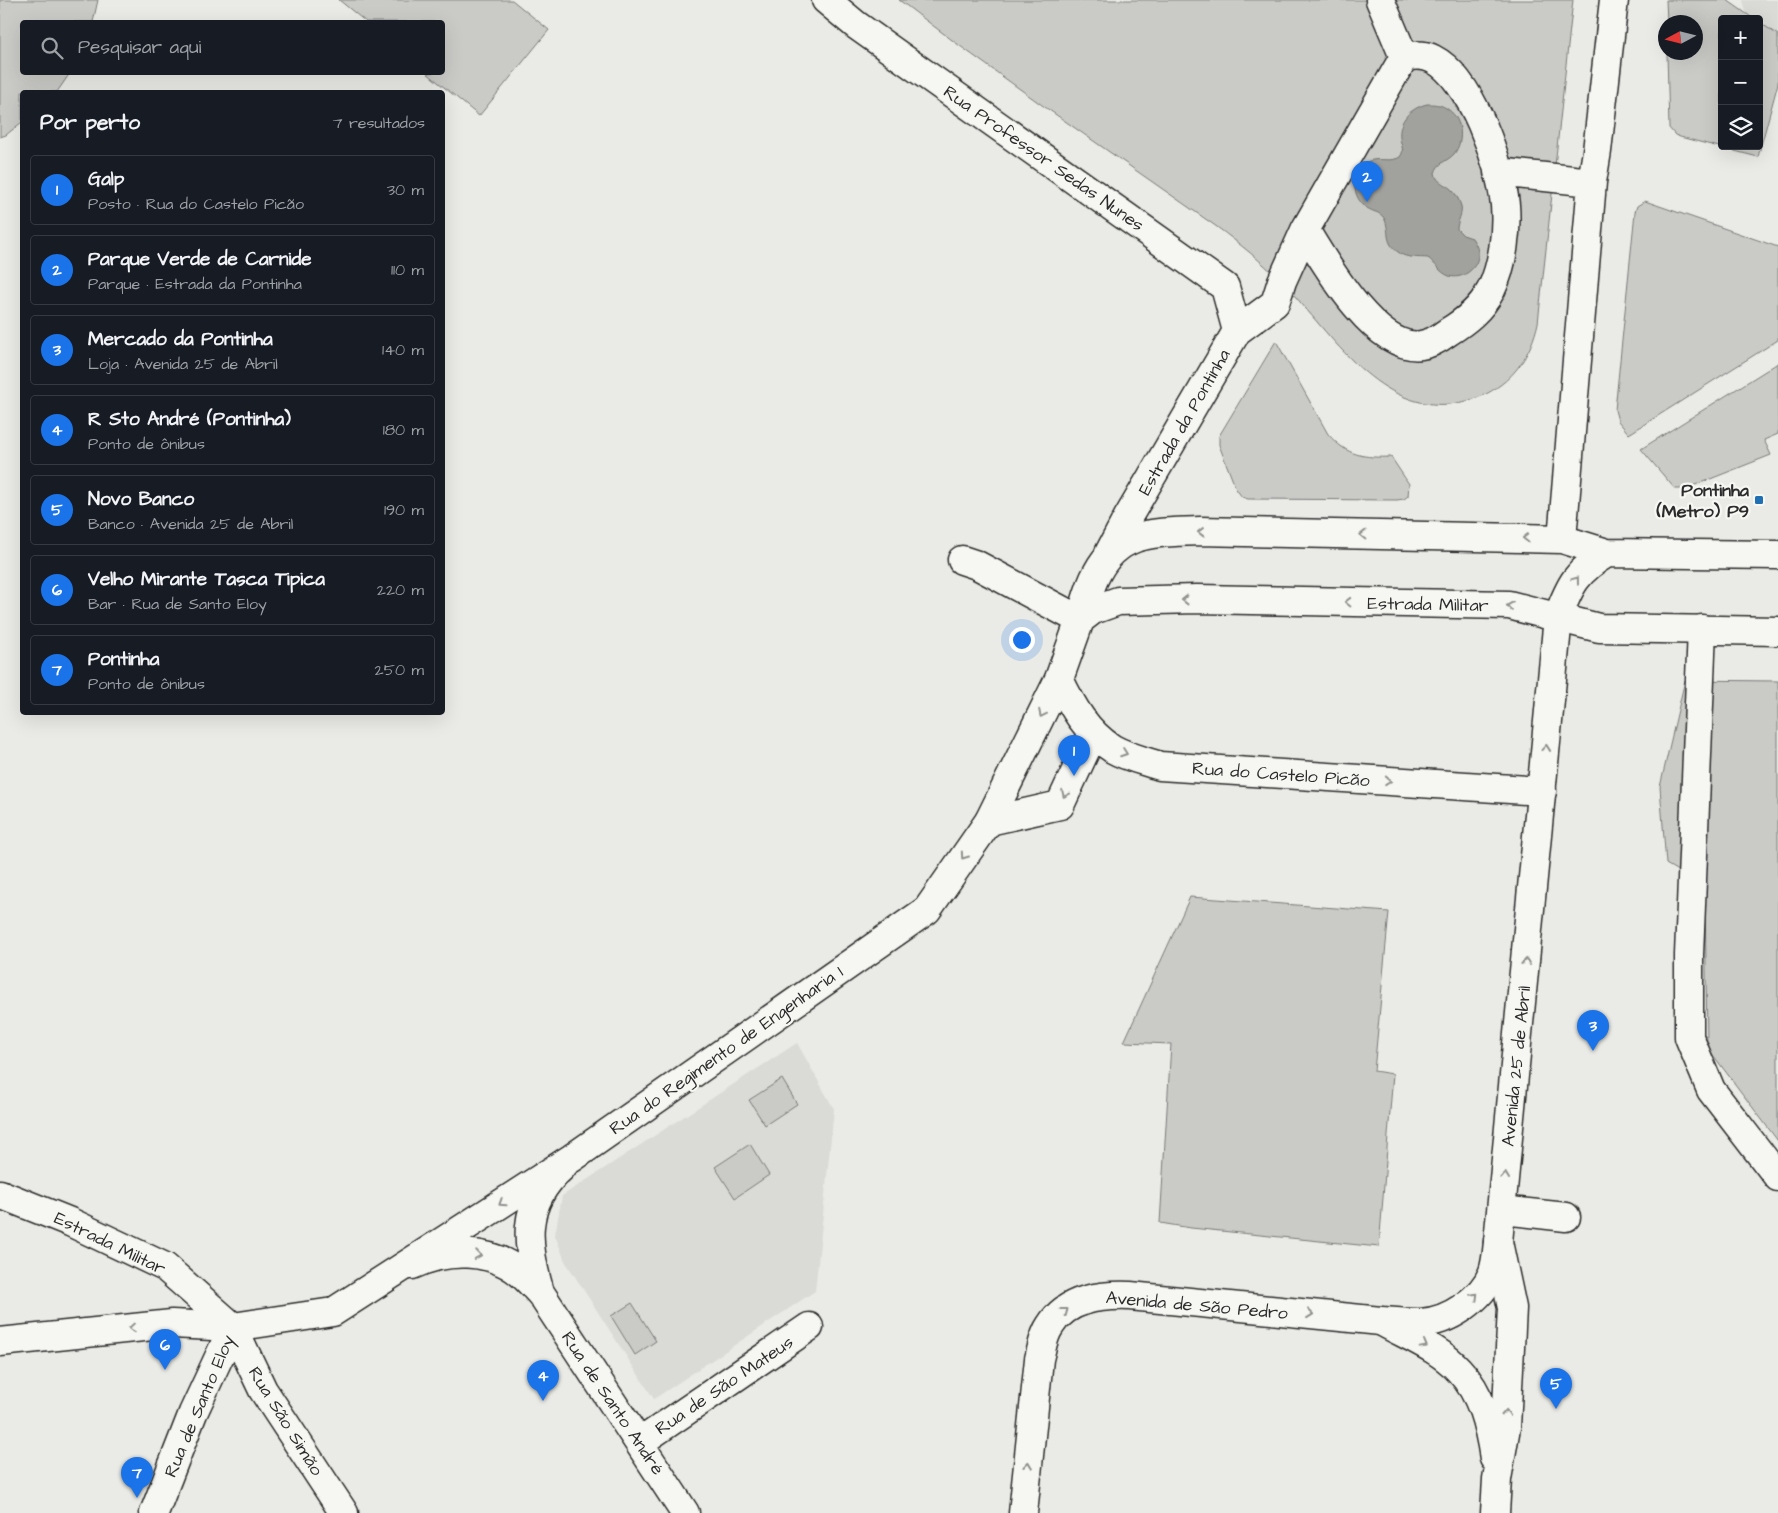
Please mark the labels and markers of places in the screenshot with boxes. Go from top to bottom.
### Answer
pin: 2 [1351,161,1383,202]
place label: Pontinha (Metro) P9 [1655,478,1750,524]
marker: Pontinha (Metro) P9 [1753,494,1765,506]
pin: 1 [1058,735,1090,776]
pin: 3 [1577,1010,1609,1051]
pin: 6 [149,1329,181,1370]
pin: 4 [527,1360,559,1401]
pin: 5 [1540,1368,1572,1409]
pin: 7 [121,1457,153,1498]

